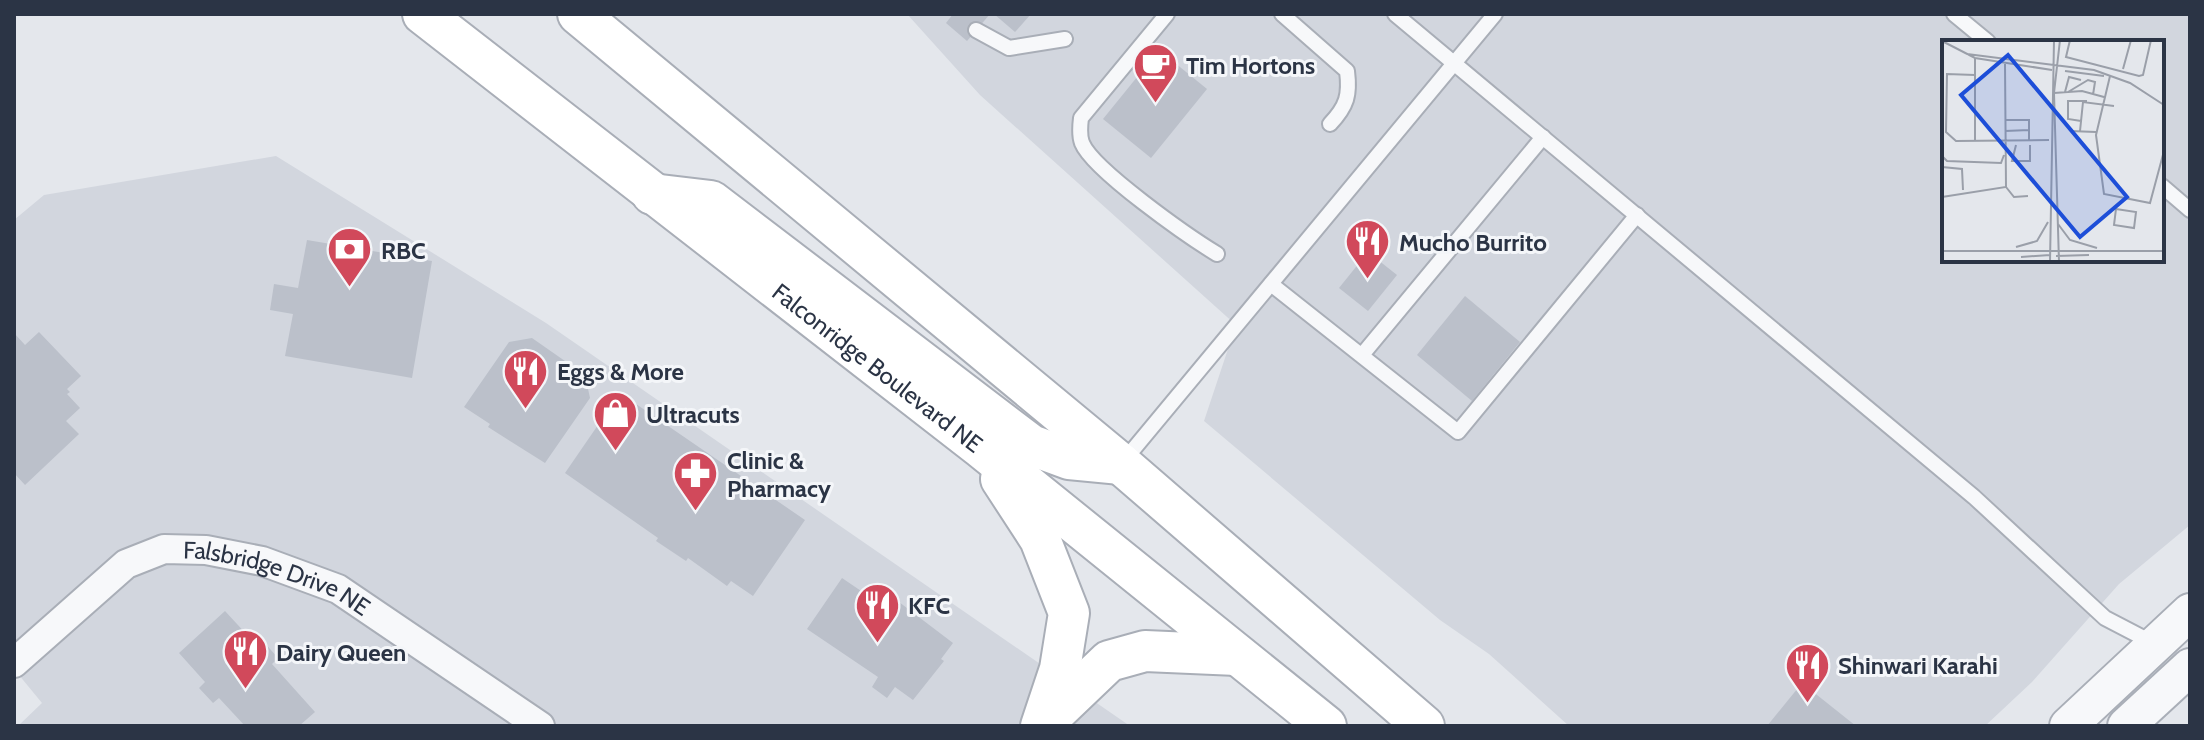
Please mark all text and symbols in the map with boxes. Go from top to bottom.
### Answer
inset map [1942,40,2164,262]
cafe icon: Tim Hortons [1131,41,1179,104]
place label: Tim Hortons [1186,51,1315,80]
restaurant icon: Mucho Burrito [1344,218,1392,281]
bank icon: RBC [326,226,374,289]
place label: Mucho Burrito [1399,228,1547,257]
place label: RBC [381,236,426,265]
street label: Falconridge Boulevard NE [767,277,989,458]
restaurant icon: Eggs & More [502,347,550,410]
place label: Eggs & More [557,357,684,386]
shop icon: Ultracuts [591,390,639,453]
place label: Ultracuts [646,400,740,429]
place label: Clinic & Pharmacy [727,446,831,503]
pharmacy icon: Clinic & Pharmacy [672,450,720,513]
street label: Falsbridge Drive NE [183,535,376,621]
restaurant icon: KFC [853,581,901,644]
place label: KFC [908,591,950,620]
restaurant icon: Dairy Queen [221,628,269,691]
place label: Dairy Queen [276,638,406,667]
restaurant icon: Shinwari Karahi [1783,641,1831,704]
place label: Shinwari Karahi [1838,651,1998,680]

